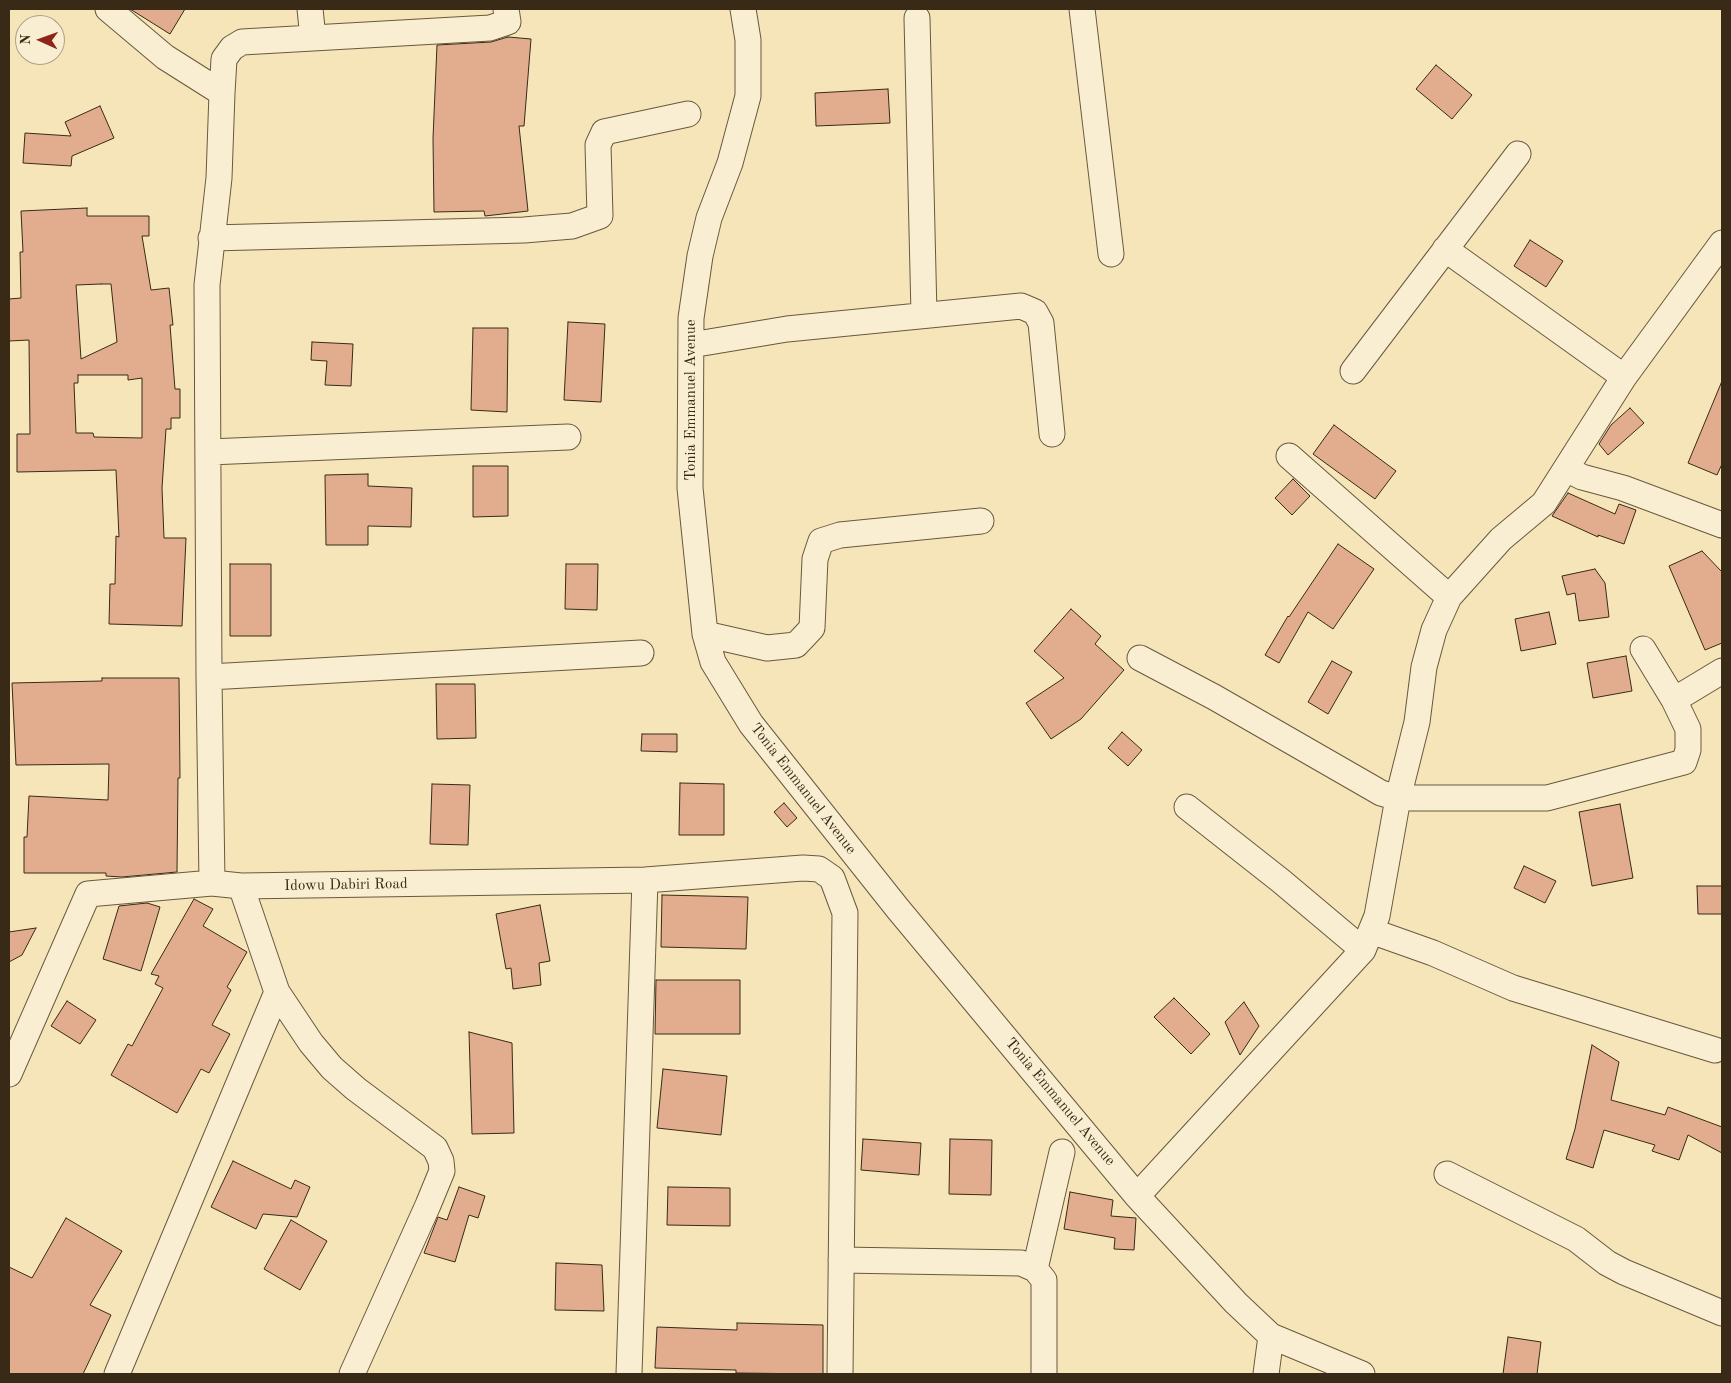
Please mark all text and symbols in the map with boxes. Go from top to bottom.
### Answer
north arrow [15,15,65,65]
text: N [19,34,33,45]
street label: Tonia Emmanuel Avenue [682,319,700,481]
street label: Tonia Emmanuel Avenue [746,720,860,858]
street label: Idowu Dabiri Road [284,875,408,895]
street label: Tonia Emmanuel Avenue [1001,1034,1119,1170]

